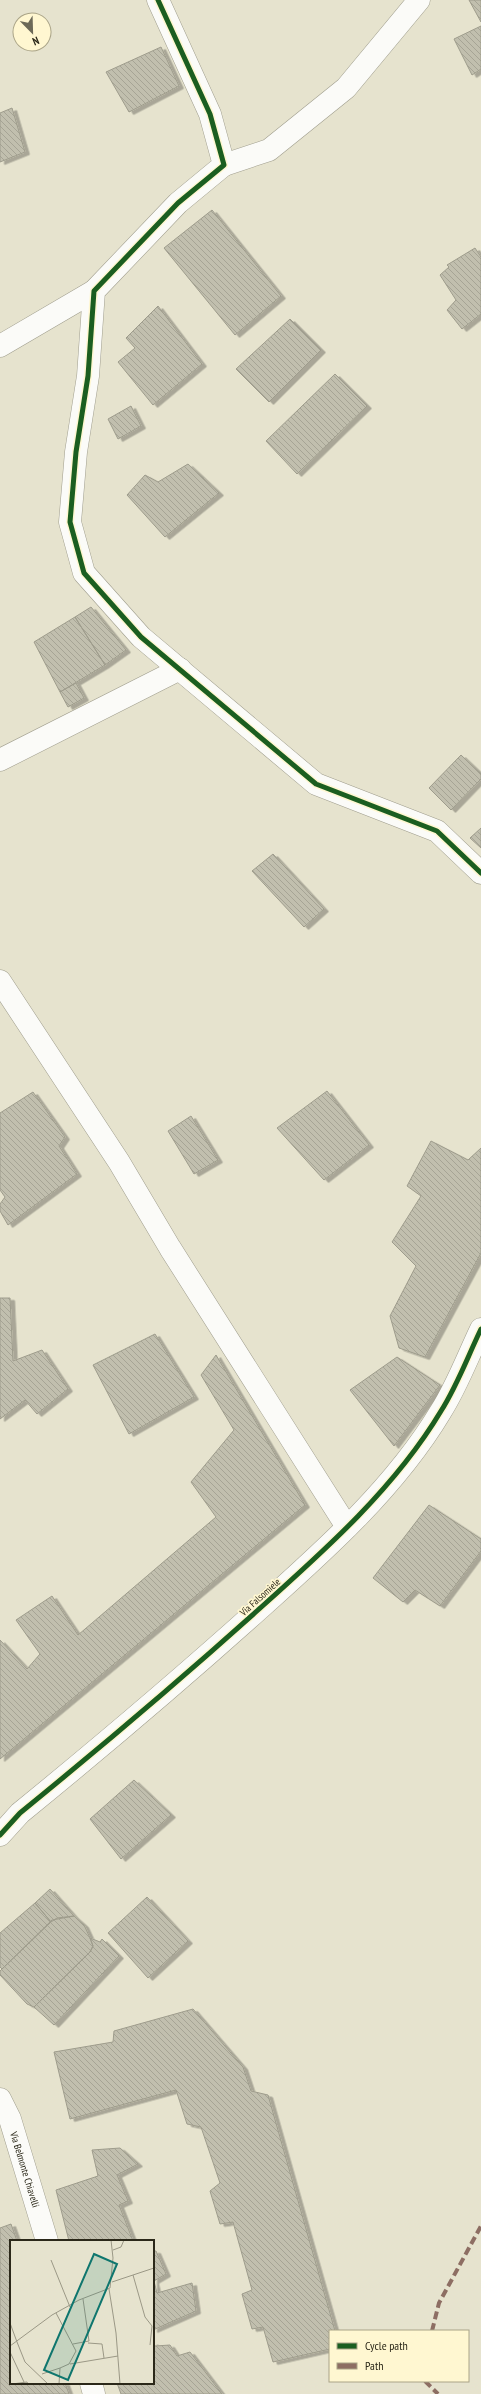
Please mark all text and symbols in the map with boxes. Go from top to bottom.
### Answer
north arrow [12,12,52,52]
text: N [30,34,41,49]
street label: Via Falsomiele [236,1575,283,1619]
street label: Via Belmonte Chiavelli [7,2129,43,2209]
inset map [10,2240,154,2384]
legend [329,2330,469,2382]
text: Cycle path [365,2338,408,2353]
text: Path [365,2358,383,2373]

